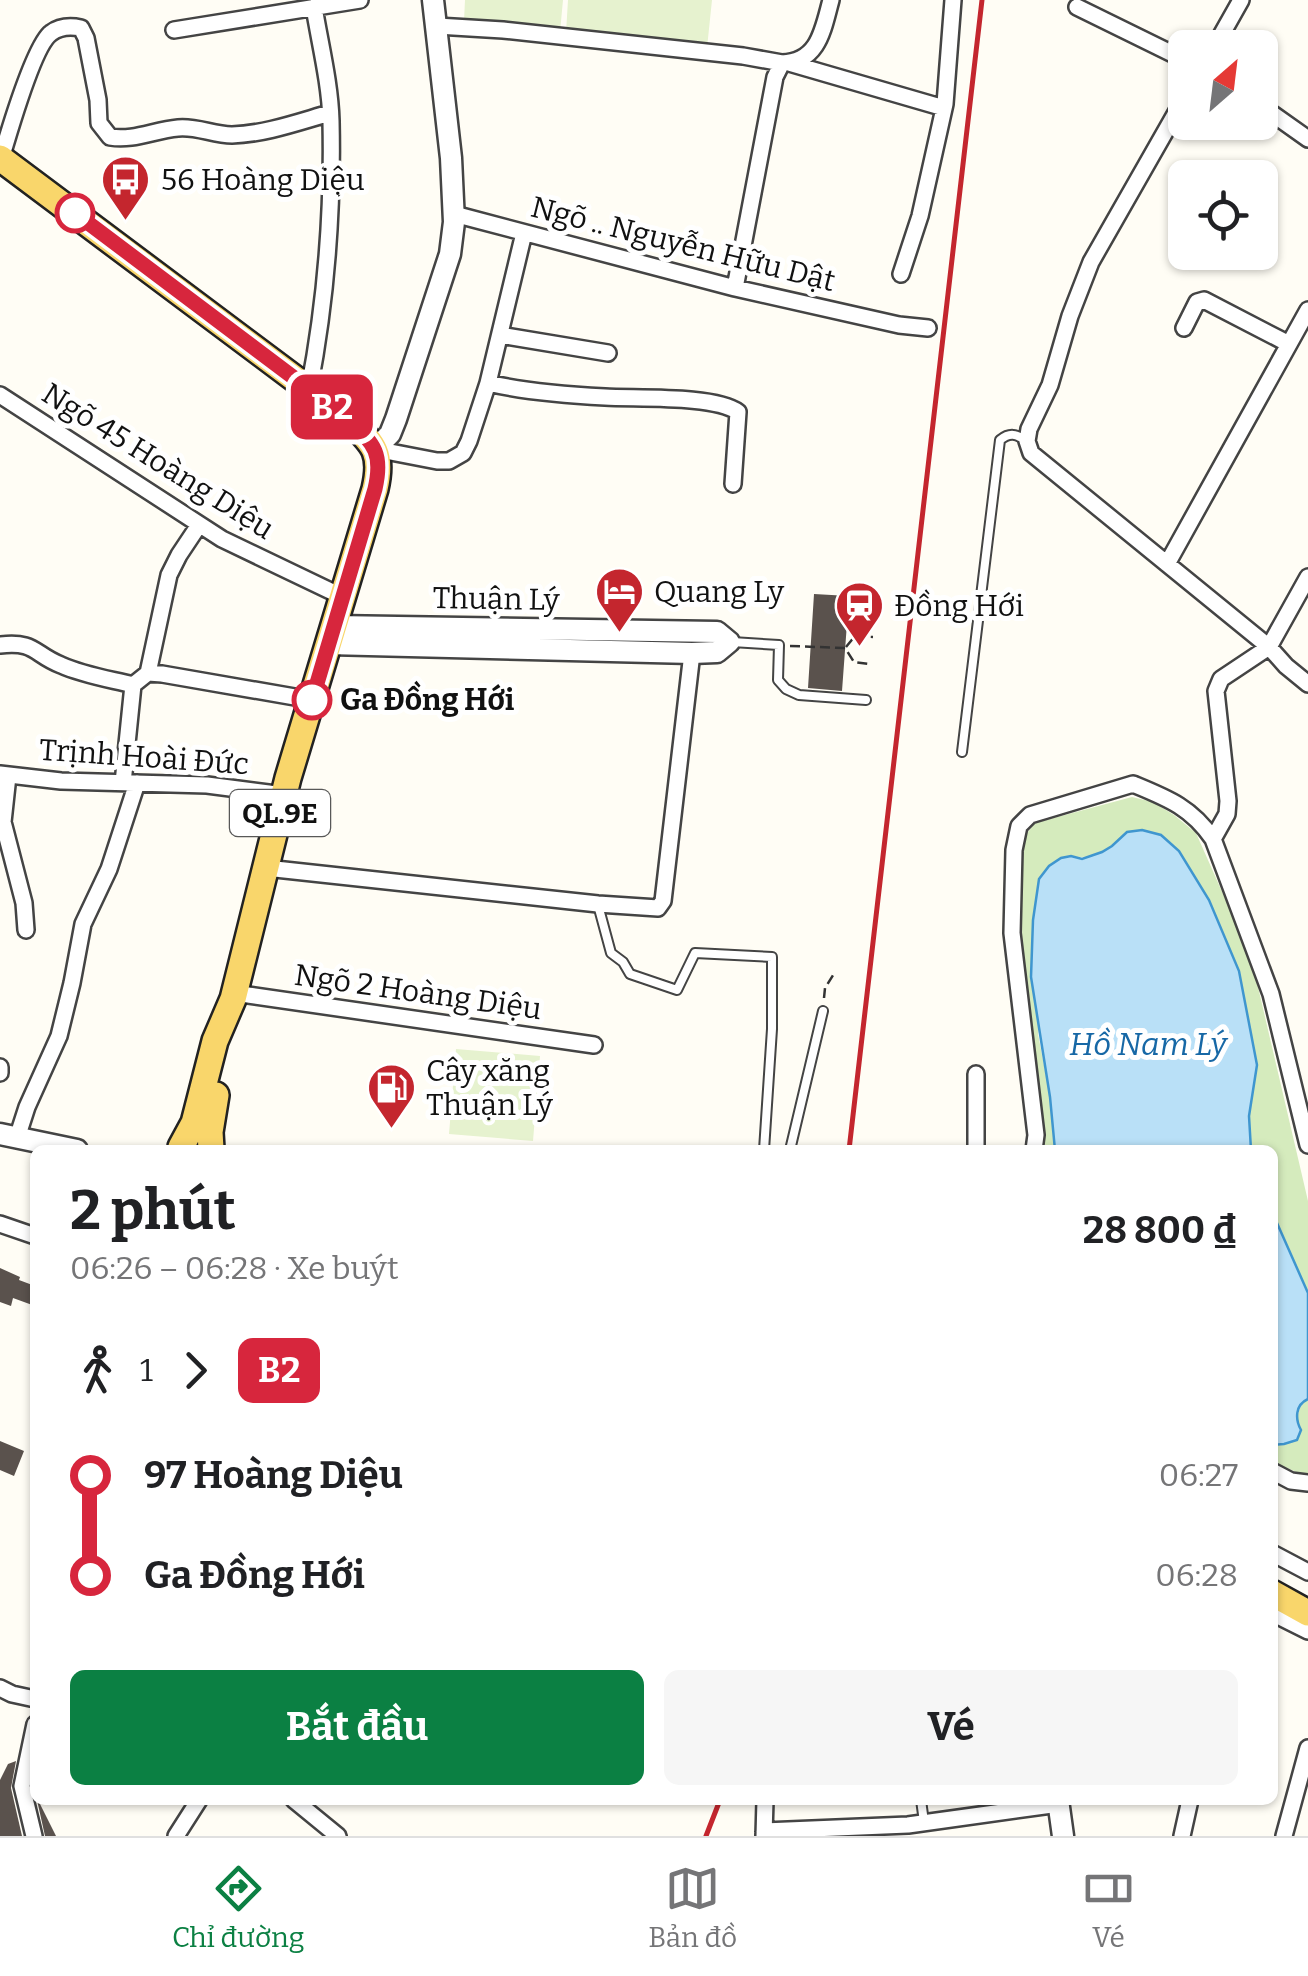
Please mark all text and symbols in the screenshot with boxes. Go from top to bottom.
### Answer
north arrow [1168,30,1278,140]
map controls [1168,30,1278,270]
bus stop icon: 56 Hoàng Diệu [100,154,152,222]
button: locate [1168,160,1278,270]
place label: 56 Hoàng Diệu [161,162,364,198]
street label: Ngõ .. Nguyễn Hữu Dật [527,189,839,299]
unlabelled marker [56,194,94,232]
line badge: B2 [287,374,377,440]
street label: Ngõ 45 Hoàng Diệu [36,375,280,547]
text: B2 [311,386,353,428]
hotel icon: Quang Ly [593,566,645,634]
place label: Quang Ly [654,574,784,610]
street label: Thuận Lý [432,580,560,618]
station icon: Đồng Hới [833,580,885,648]
place label: Đồng Hới [894,588,1024,624]
place label: Ga Đồng Hới [340,680,515,718]
marker: Ga Đồng Hới [293,681,331,719]
street label: Trịnh Hoài Đức [38,732,250,782]
road number: QL.9E [230,790,330,836]
street label: Ngõ 2 Hoàng Diệu [292,957,544,1027]
water label: Hồ Nam Lý [1069,1025,1229,1063]
place label: Cây xăng Thuận Lý [426,1053,553,1123]
fuel station icon: Cây xăng Thuận Lý [365,1062,417,1130]
text: 2 phút [70,1178,236,1244]
text: 28 800 ₫ [1083,1207,1238,1253]
text: 06:26 – 06:28 · Xe buýt [70,1249,399,1287]
icon: walk [70,1343,125,1398]
icon: forward [168,1343,223,1398]
text: B2 [258,1349,300,1391]
text: 1 [140,1351,153,1389]
text: 97 Hoàng Diệu [144,1452,403,1498]
text: 06:27 [1159,1456,1238,1494]
text: Ga Đồng Hới [144,1552,365,1598]
text: 06:28 [1155,1556,1238,1594]
button: Bắt đầu [70,1670,644,1785]
button: Vé [664,1670,1238,1785]
tab: Chỉ đường [172,1861,304,1954]
tab: Bản đồ [648,1861,737,1954]
tab: Vé [1081,1861,1136,1954]

